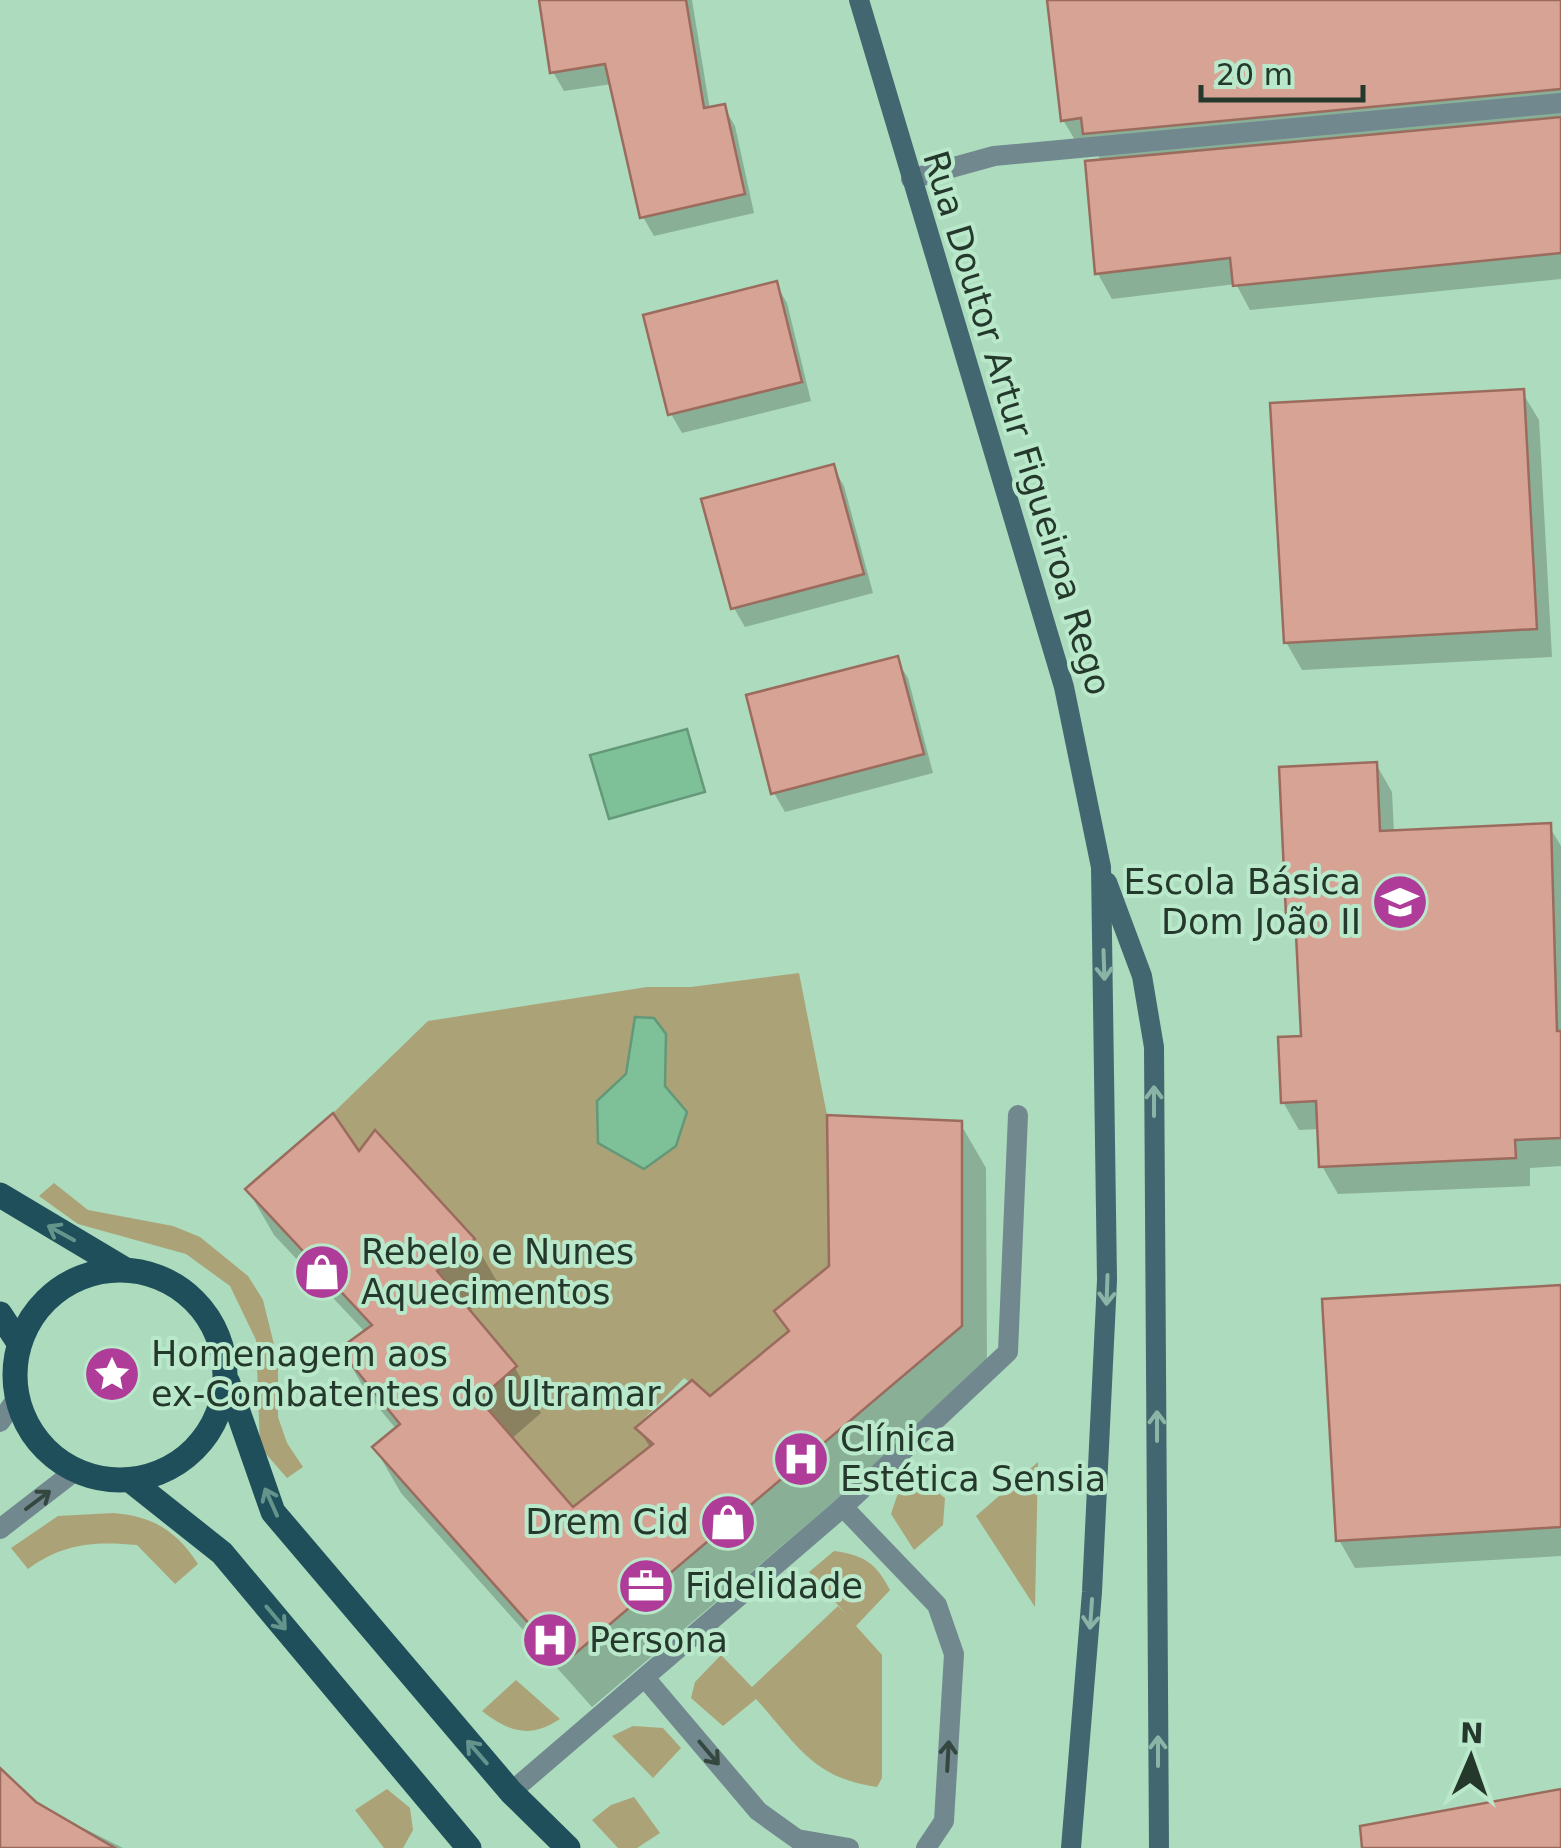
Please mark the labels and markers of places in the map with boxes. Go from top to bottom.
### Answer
place label: Escola Básica Dom João II [1124,862,1361,942]
school or university icon: Escola Básica Dom João II [1370,872,1430,932]
place label: Rebelo e Nunes Aquecimentos [361,1232,634,1312]
shop icon: Rebelo e Nunes Aquecimentos [292,1242,352,1302]
place label: Homenagem aos ex-Combatentes do Ultramar [151,1334,661,1414]
place icon: Homenagem aos ex-Combatentes do Ultramar [82,1344,142,1404]
place label: Clínica Estética Sensia [840,1419,1106,1499]
hospital icon: Clínica Estética Sensia [771,1429,831,1489]
shop icon: Drem Cid [698,1492,758,1552]
place label: Drem Cid [525,1502,689,1542]
office icon: Fidelidade [616,1556,676,1616]
place label: Fidelidade [685,1566,863,1606]
hospital icon: Persona [520,1610,580,1670]
place label: Persona [589,1620,728,1660]

